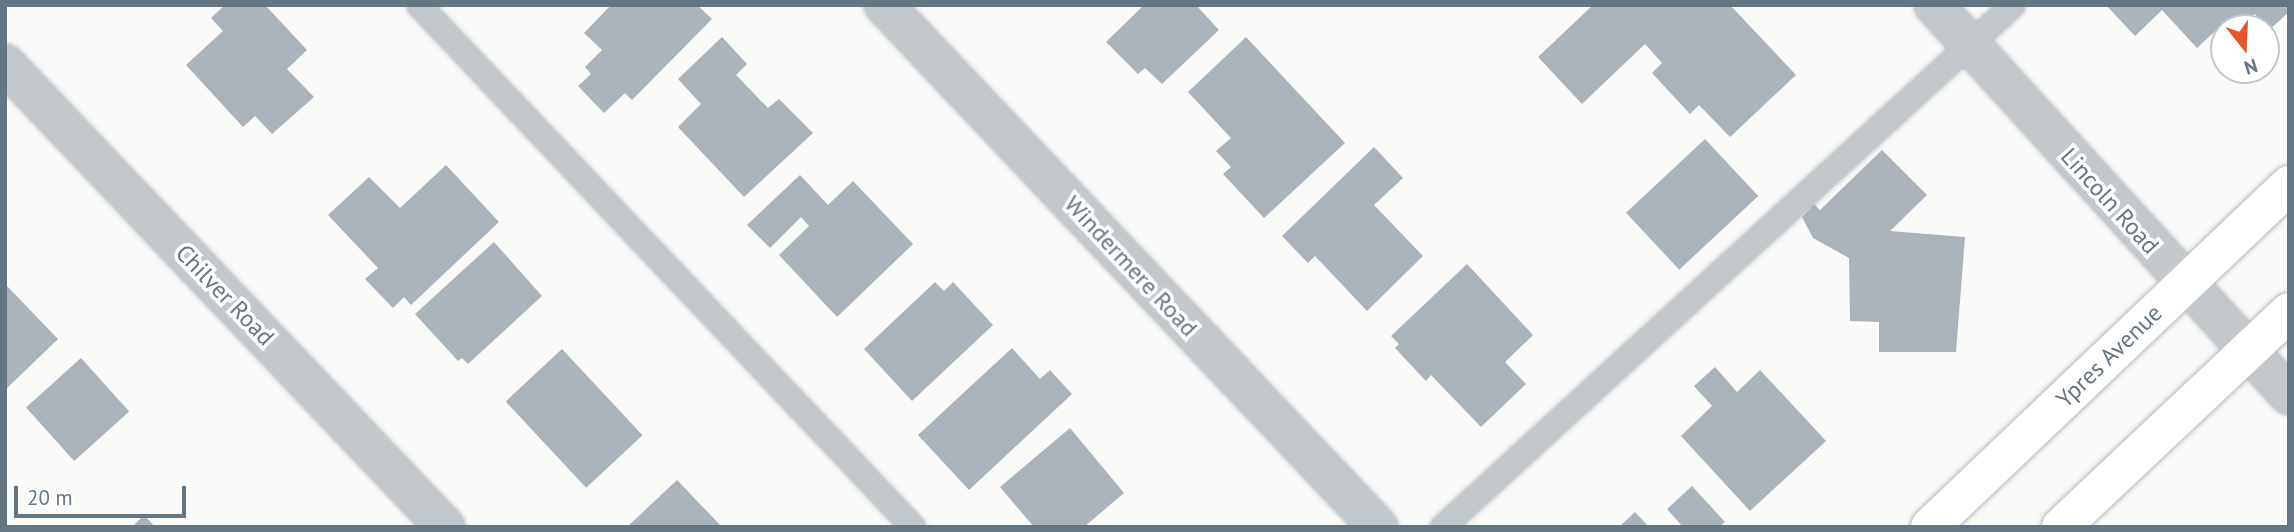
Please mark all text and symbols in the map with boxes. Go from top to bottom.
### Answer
north arrow [2210,14,2280,84]
text: N [2241,54,2261,80]
street label: Lincoln Road [2055,142,2165,260]
street label: Windermere Road [1058,190,1204,342]
street label: Chilver Road [170,239,280,351]
street label: Ypres Avenue [2050,298,2168,414]
scale bar [18,472,189,516]
text: 20 m [27,484,73,511]

